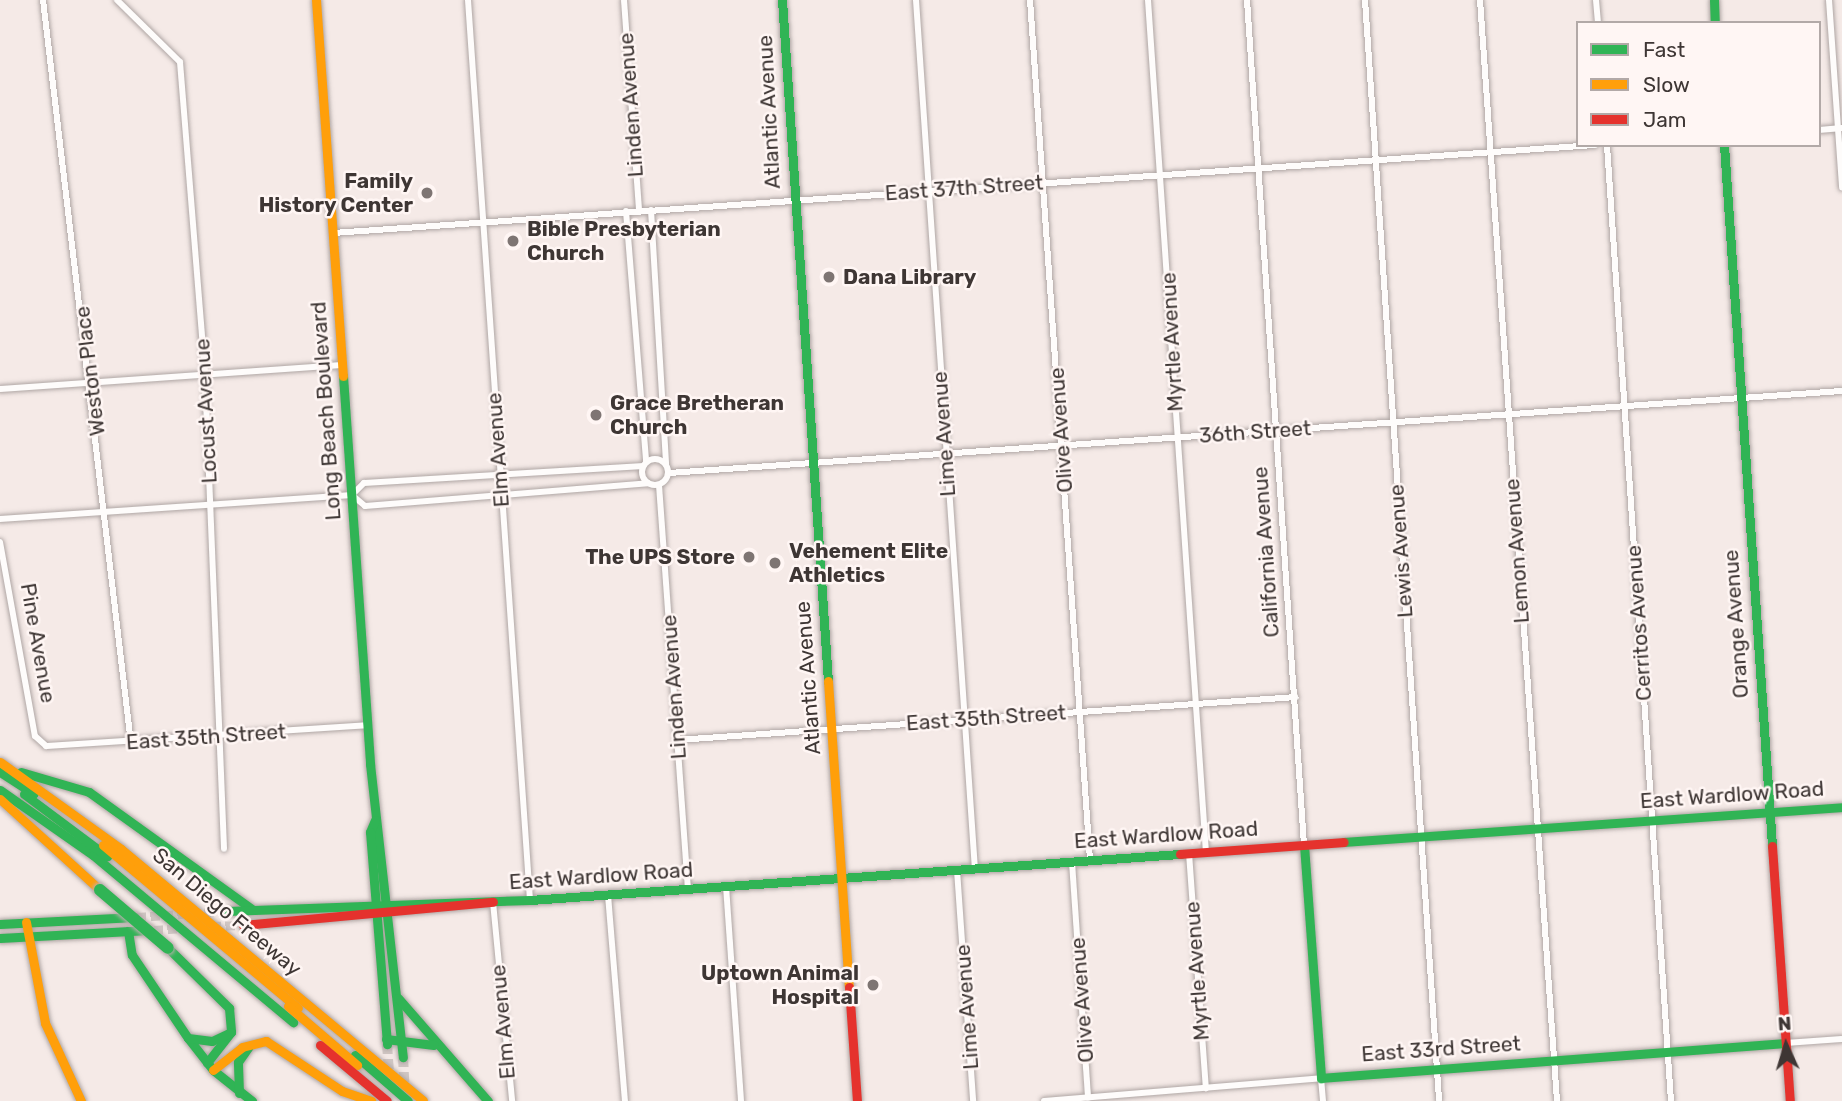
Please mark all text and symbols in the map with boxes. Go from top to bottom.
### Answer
legend [1576,21,1821,147]
street label: Linden Avenue [613,32,649,178]
street label: Atlantic Avenue [752,34,786,190]
text: Fast [1643,37,1685,62]
text: Slow [1643,72,1690,97]
text: Jam [1643,107,1687,132]
place label: Family History Center [258,168,413,218]
street label: East 37th Street [884,170,1044,206]
marker: Family History Center [419,185,435,201]
place label: Bible Presbyterian Church [527,216,721,266]
marker: Bible Presbyterian Church [505,233,521,249]
place label: Dana Library [843,264,976,290]
marker: Dana Library [821,269,837,285]
street label: Myrtle Avenue [1156,271,1188,413]
street label: Long Beach Boulevard [306,301,346,521]
street label: Weston Place [70,305,110,437]
street label: Locust Avenue [190,338,222,484]
street label: Olive Avenue [1044,366,1078,494]
street label: Lime Avenue [927,370,961,498]
place label: Grace Bretheran Church [610,390,784,440]
street label: Elm Avenue [481,392,515,508]
marker: Grace Bretheran Church [588,407,604,423]
street label: 36th Street [1198,416,1312,448]
street label: California Avenue [1247,465,1285,639]
street label: Lemon Avenue [1499,478,1535,624]
street label: Lewis Avenue [1384,483,1418,619]
place label: Vehement Elite Athletics [789,538,948,588]
place label: The UPS Store [585,544,735,570]
street label: Cerritos Avenue [1621,544,1657,702]
marker: The UPS Store [741,549,757,565]
street label: Orange Avenue [1718,549,1754,699]
marker: Vehement Elite Athletics [767,555,783,571]
street label: Pine Avenue [15,581,61,705]
street label: Atlantic Avenue [790,600,826,756]
street label: Linden Avenue [656,614,692,760]
street label: East 35th Street [905,700,1067,736]
street label: East 35th Street [125,719,287,755]
street label: East Wardlow Road [1639,776,1825,814]
street label: East Wardlow Road [1073,816,1259,854]
street label: San Diego Freeway [148,843,306,981]
street label: East Wardlow Road [508,857,694,895]
street label: Myrtle Avenue [1180,900,1214,1042]
street label: Olive Avenue [1065,936,1099,1064]
street label: Lime Avenue [950,943,984,1071]
place label: Uptown Animal Hospital [701,960,859,1010]
street label: Elm Avenue [485,964,521,1080]
marker: Uptown Animal Hospital [865,977,881,993]
north arrow [1751,1010,1821,1080]
text: N [1777,1012,1792,1036]
street label: East 33rd Street [1360,1031,1522,1067]

